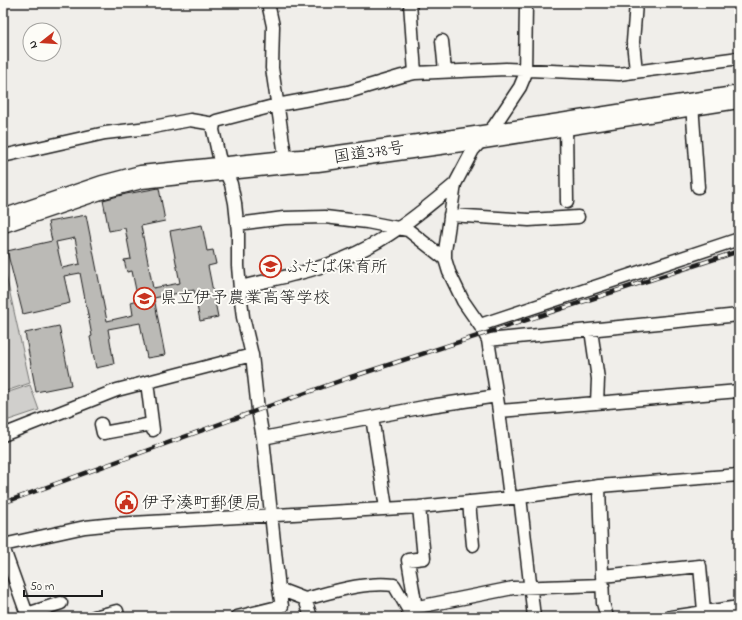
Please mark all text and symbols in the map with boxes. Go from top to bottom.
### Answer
north arrow [22,22,62,62]
text: N [25,39,42,51]
street label: 国道378号 [332,136,406,170]
school or university icon: ふたば保育所 [257,254,283,280]
place label: ふたば保育所 [286,255,388,280]
school or university icon: 県立伊予農業高等学校 [131,285,157,311]
place label: 県立伊予農業高等学校 [160,286,330,311]
public building icon: 伊予湊町郵便局 [114,490,140,516]
place label: 伊予湊町郵便局 [142,491,261,516]
scale bar [24,572,102,598]
text: 50 m [30,578,54,596]

